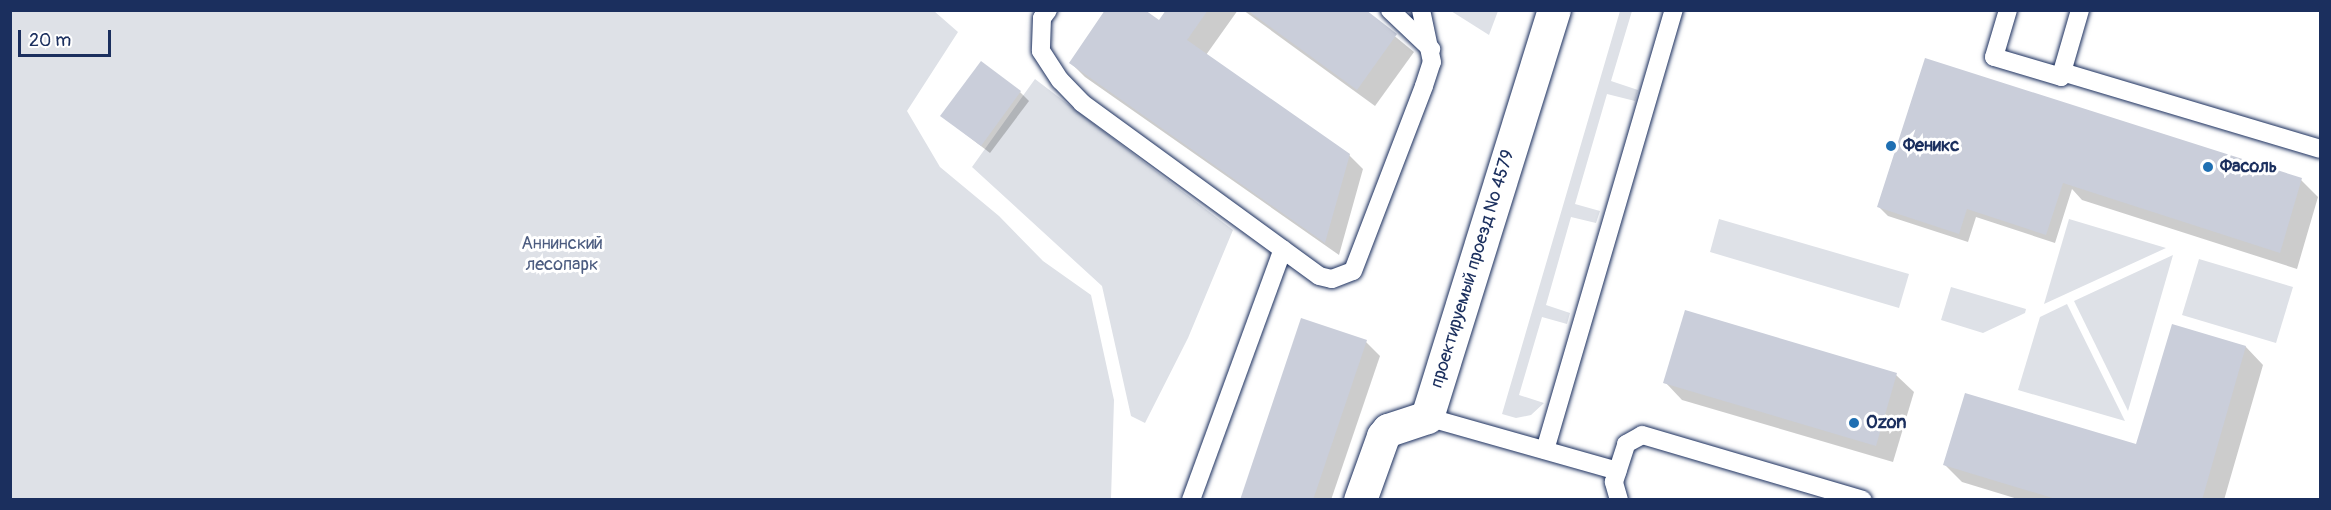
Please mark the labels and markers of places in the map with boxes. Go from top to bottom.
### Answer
place label: Феникс [1903,135,1959,157]
marker: Феникс [1884,139,1898,153]
place label: Фасоль [2220,156,2277,178]
marker: Фасоль [2201,160,2215,174]
place label: Ozon [1866,412,1906,434]
marker: Ozon [1847,416,1861,430]

